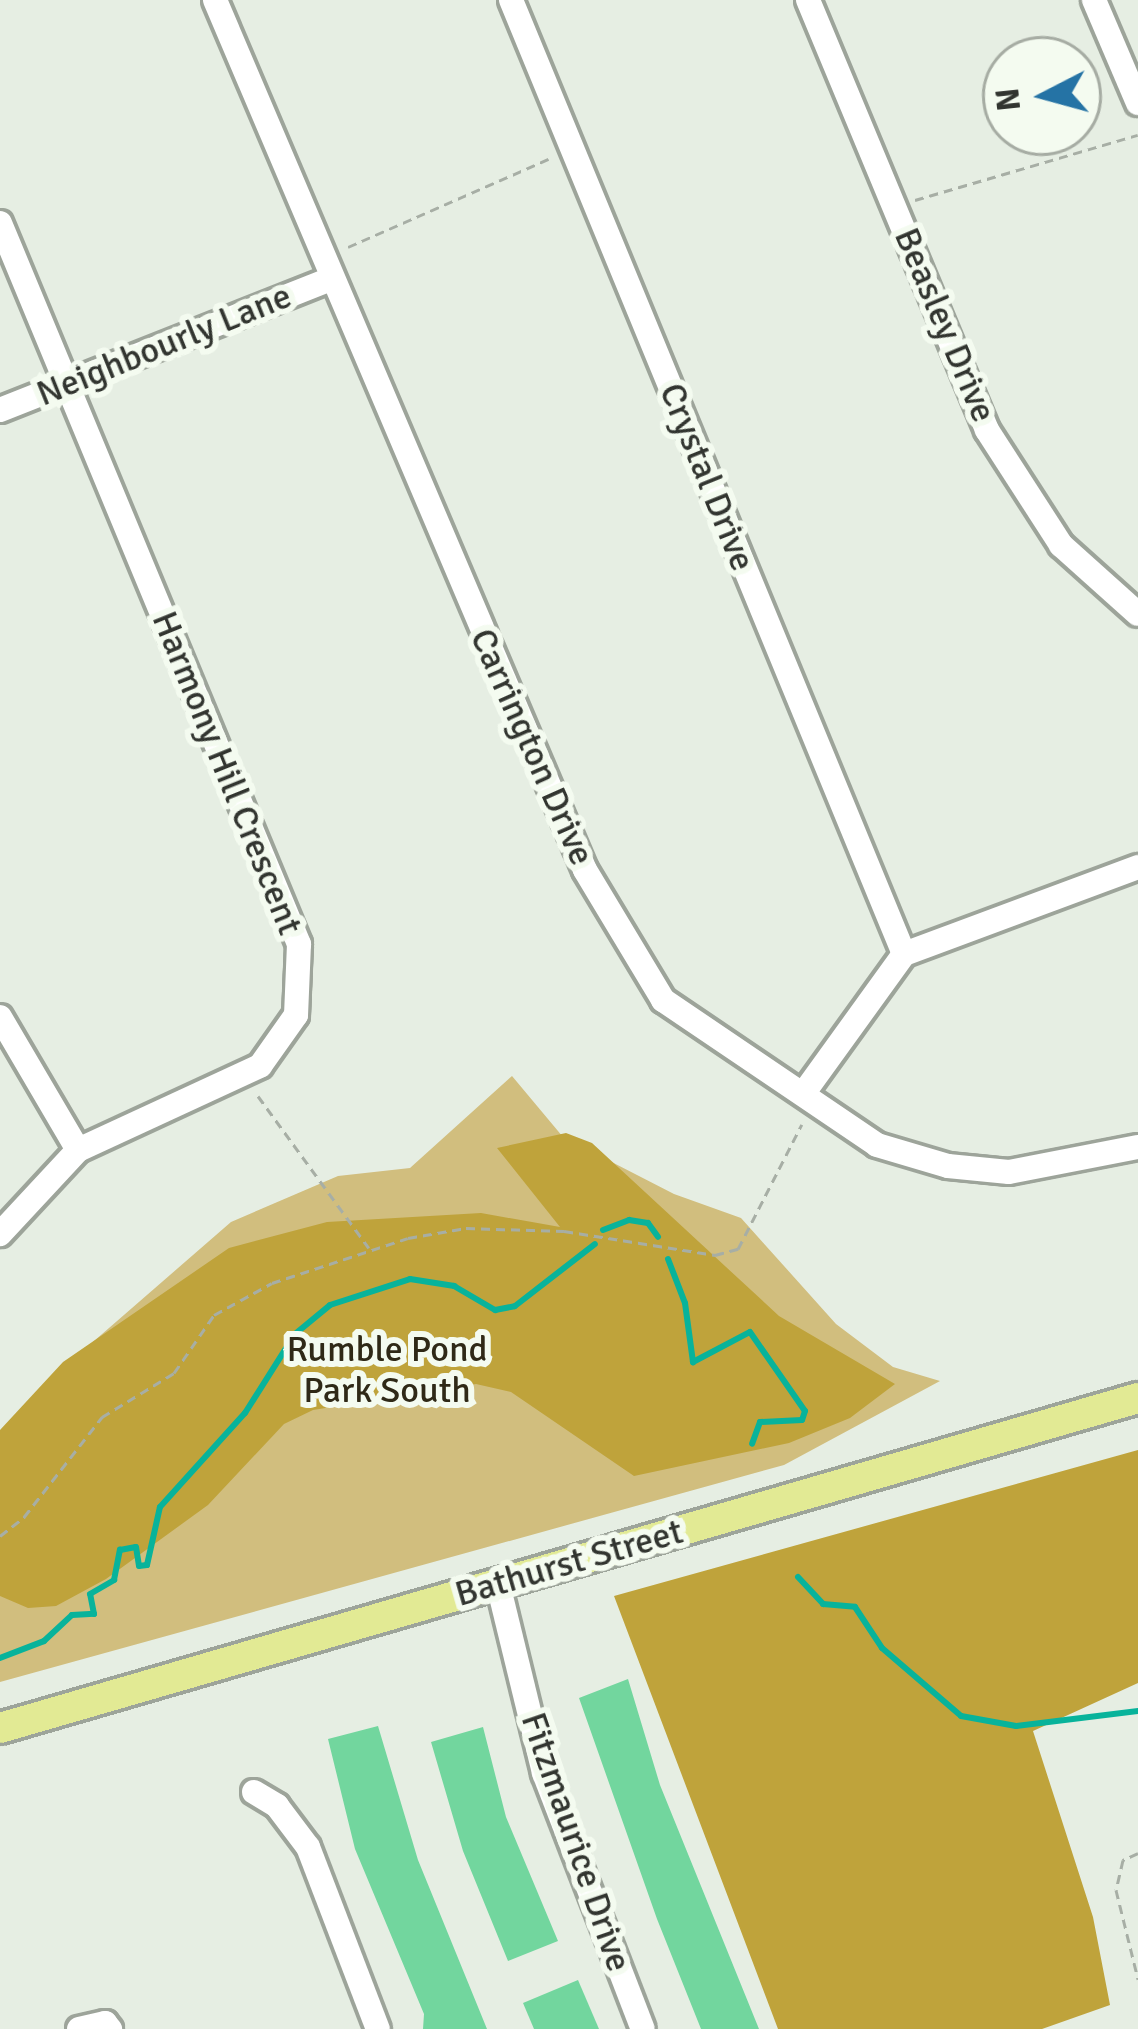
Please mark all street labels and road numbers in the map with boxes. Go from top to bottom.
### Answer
street label: Beasley Drive [885,221,1005,429]
street label: Neighbourly Lane [30,274,298,416]
street label: Crystal Drive [650,377,764,577]
street label: Harmony Hill Crescent [142,605,312,941]
street label: Carrington Drive [461,622,603,872]
street label: Bathurst Street [450,1510,688,1616]
street label: Fitzmaurice Drive [511,1707,641,1977]

